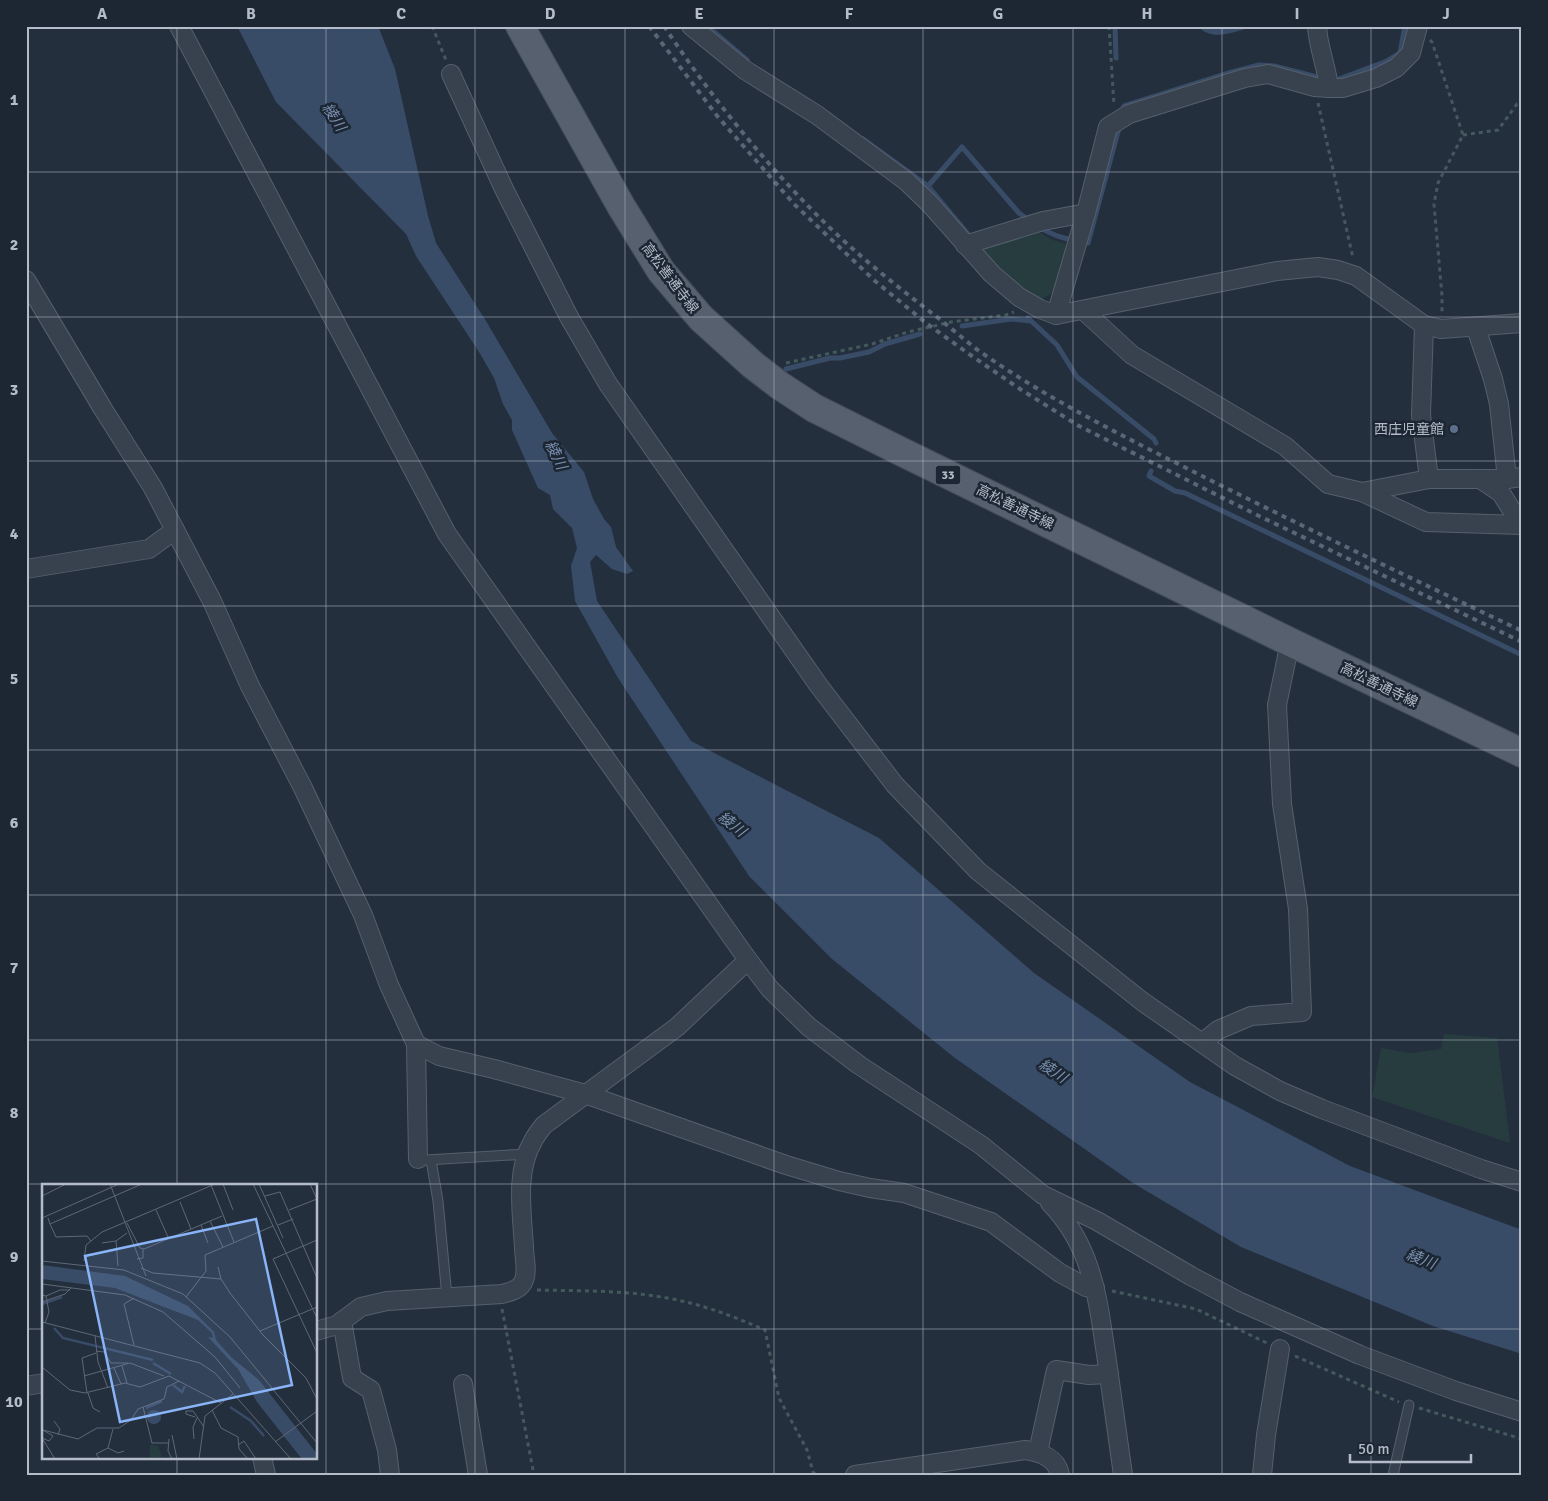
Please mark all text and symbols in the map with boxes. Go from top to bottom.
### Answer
text: A [97,4,108,24]
text: B [246,4,256,24]
text: C [396,4,406,24]
text: D [545,4,556,24]
text: E [694,4,704,24]
text: F [845,4,854,24]
text: G [993,4,1003,24]
text: H [1142,4,1152,24]
text: I [1294,4,1300,24]
text: J [1442,4,1450,24]
text: 1 [10,90,19,110]
water label: 綾川 [318,100,351,136]
text: 2 [10,235,18,255]
street label: 高松善通寺線 [638,239,702,317]
text: 3 [10,380,18,400]
place label: 西庄児童館 [1374,421,1444,438]
marker: 西庄児童館 [1448,423,1460,435]
water label: 綾川 [541,438,572,474]
road number: 33 [936,466,960,484]
street label: 高松善通寺線 [974,481,1056,533]
text: 4 [10,524,19,544]
street label: 高松善通寺線 [1338,659,1420,711]
text: 5 [10,669,18,689]
water label: 綾川 [715,808,751,842]
text: 6 [10,813,19,833]
text: 7 [10,958,19,978]
water label: 綾川 [1036,1055,1072,1088]
text: 8 [10,1103,19,1123]
inset map [42,1184,318,1458]
water label: 綾川 [1404,1245,1440,1273]
text: 9 [10,1247,19,1267]
text: 10 [5,1392,23,1412]
scale bar [1350,1431,1472,1463]
text: 50 m [1358,1440,1389,1458]

